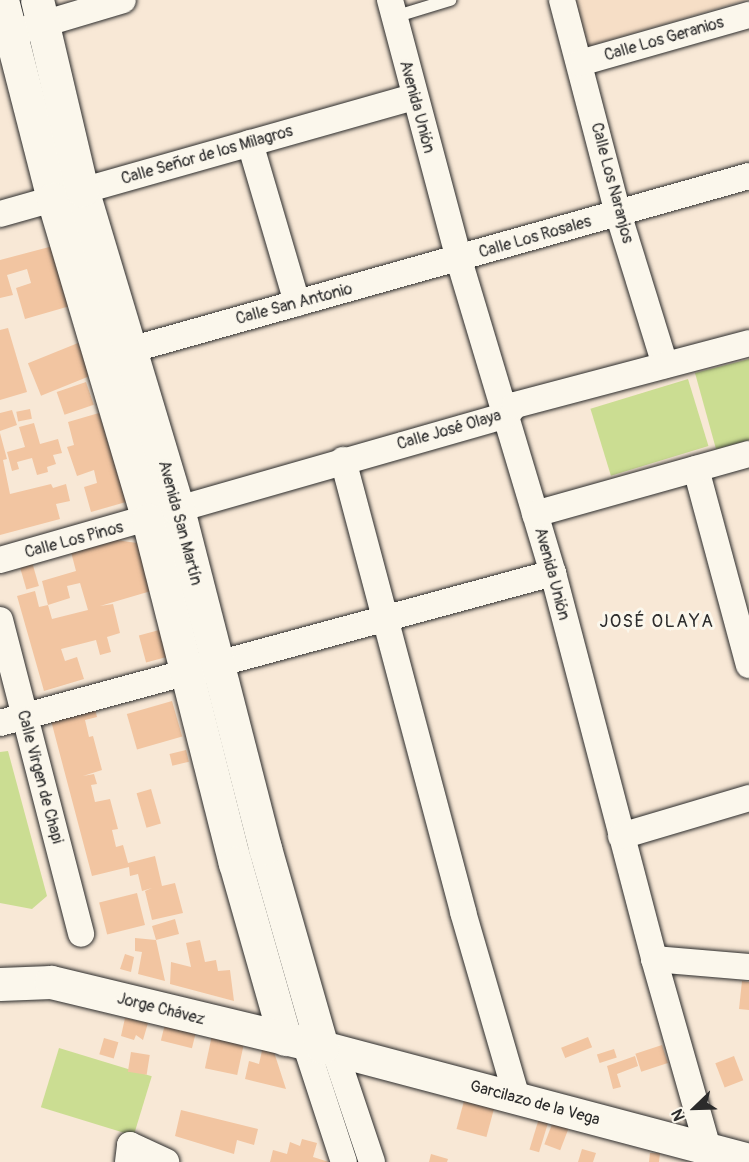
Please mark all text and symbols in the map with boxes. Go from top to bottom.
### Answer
street label: Calle Los Geranios [602,13,726,65]
street label: Avenida Unión [395,59,439,155]
street label: Calle Señor de los Milagros [119,121,295,189]
street label: Calle Los Naranjos [587,121,637,245]
street label: Calle Los Rosales [477,212,593,262]
street label: Calle San Antonio [234,279,354,329]
street label: Calle José Olaya [395,406,503,454]
street label: Avenida San Martín [154,459,206,587]
street label: Calle Los Pinos [23,518,125,562]
street label: Avenida Unión [530,526,574,622]
district label: JOSÉ OLAYA [600,611,714,633]
street label: Calle Virgen de Chapi [13,708,67,846]
street label: Jorge Chávez [115,989,207,1029]
street label: Garcilazo de la Vega [468,1076,602,1130]
north arrow [665,1078,725,1138]
text: N [667,1106,690,1124]

